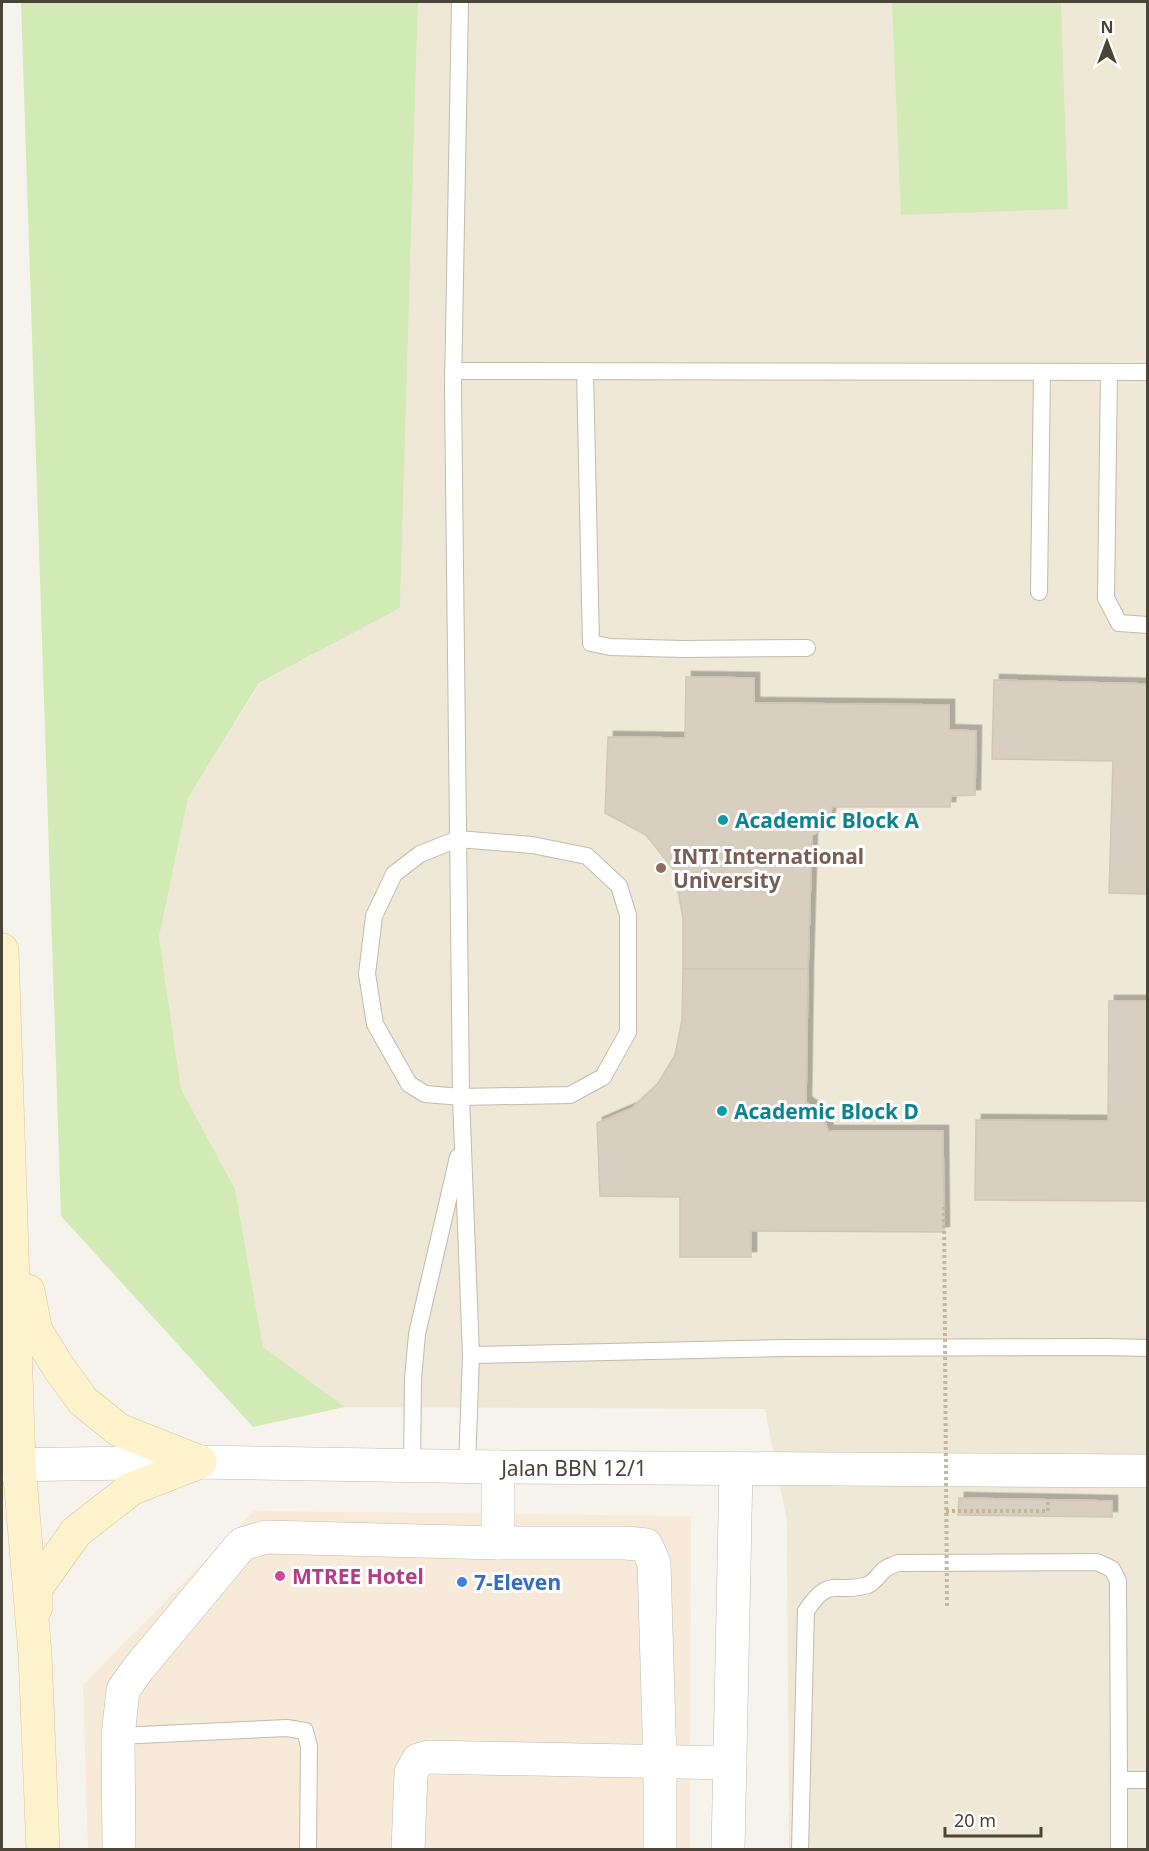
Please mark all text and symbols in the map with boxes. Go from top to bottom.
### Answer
north arrow [1077,12,1137,72]
text: N [1100,16,1114,38]
place label: Academic Block A [735,806,919,834]
marker: Academic Block A [716,813,730,827]
place label: INTI International University [673,842,864,894]
marker: INTI International University [654,861,668,875]
place label: Academic Block D [734,1097,919,1125]
marker: Academic Block D [715,1104,729,1118]
street label: Jalan BBN 12/1 [499,1454,647,1482]
place label: MTREE Hotel [292,1562,424,1590]
place label: 7-Eleven [474,1568,561,1596]
marker: MTREE Hotel [273,1569,287,1583]
marker: 7-Eleven [455,1575,469,1589]
scale bar [945,1800,1041,1838]
text: 20 m [954,1808,996,1832]

